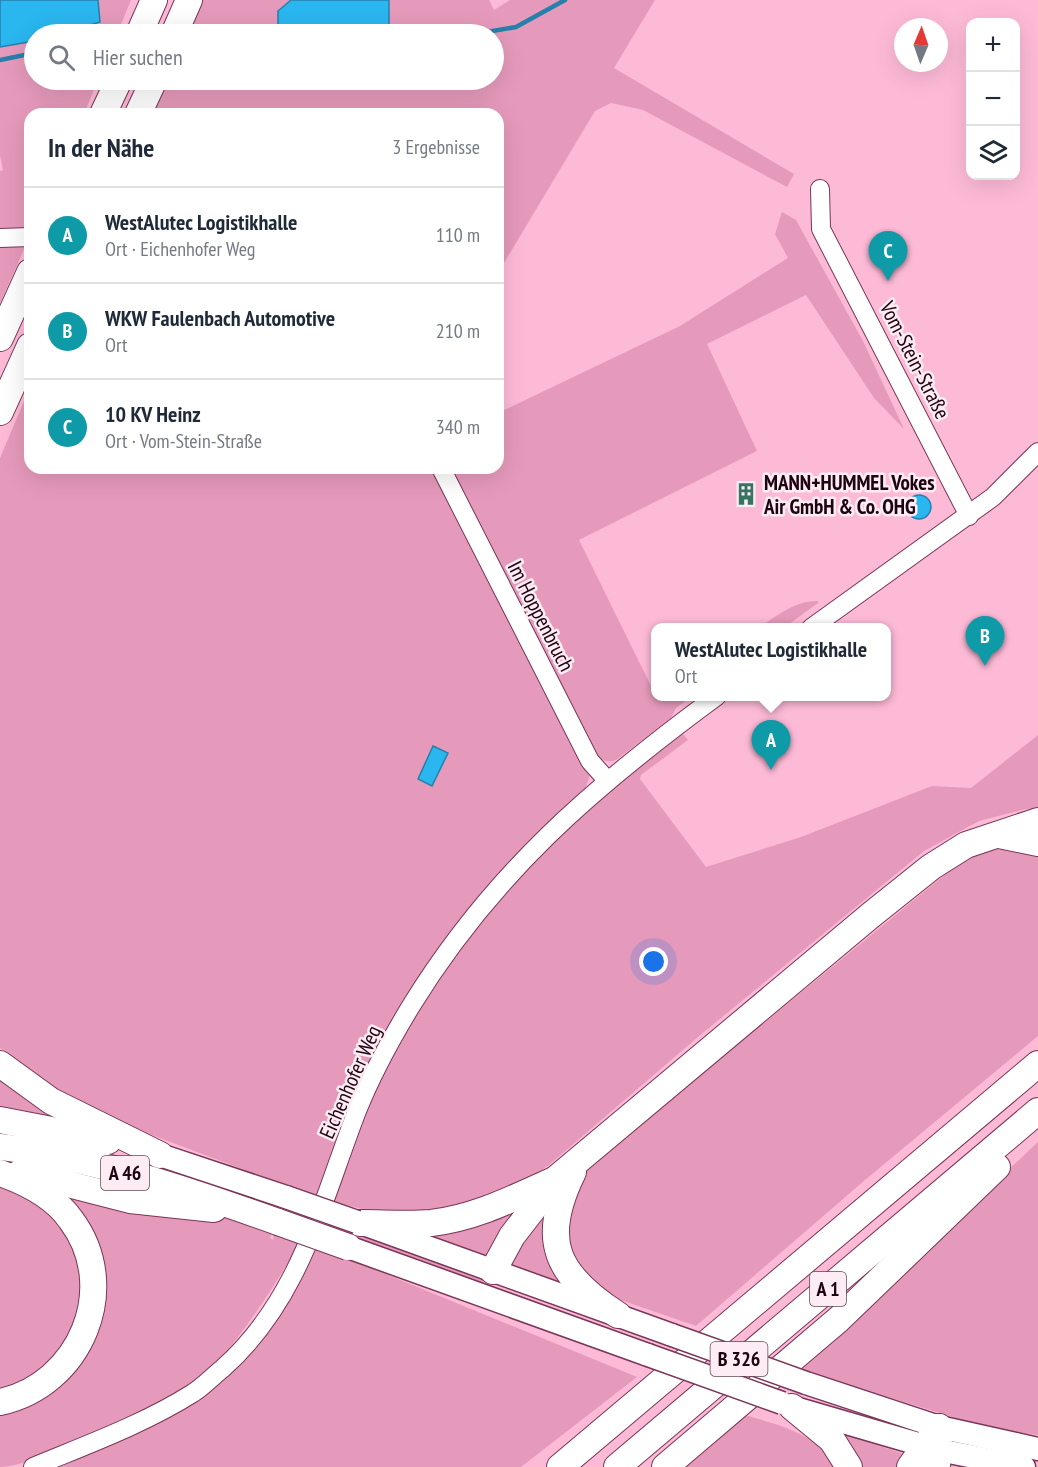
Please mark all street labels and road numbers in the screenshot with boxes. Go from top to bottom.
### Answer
street label: Vom-Stein-Straße [873,296,956,423]
street label: Im Hoppenbruch [502,556,580,676]
street label: Eichenhofer Weg [313,1021,387,1143]
road number: A 46 [101,1156,149,1190]
road number: A 1 [810,1272,846,1306]
road number: B 326 [710,1342,768,1376]

